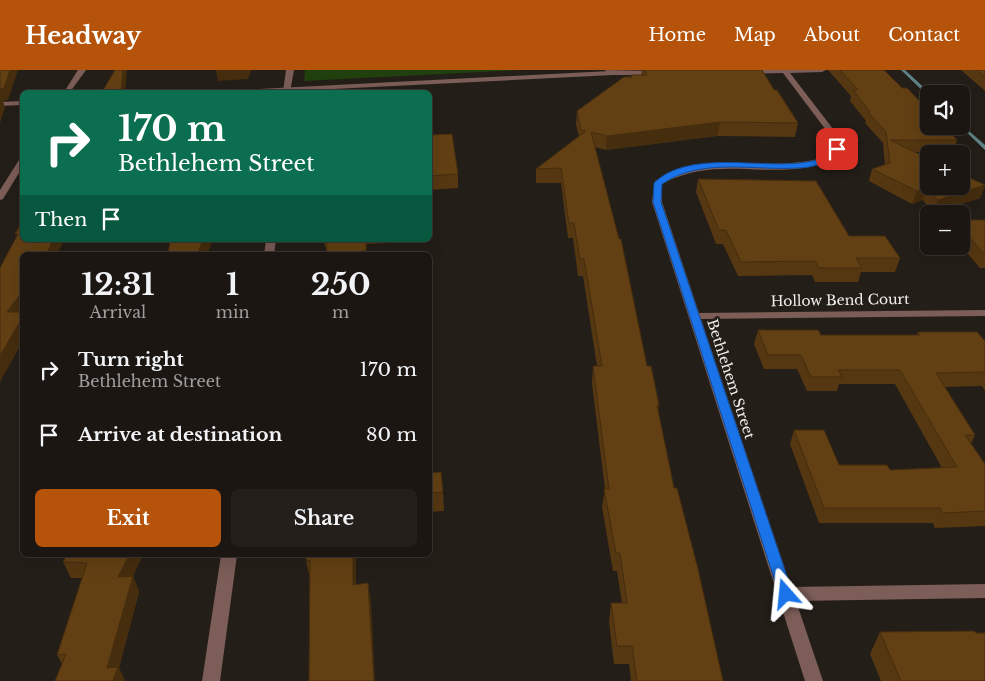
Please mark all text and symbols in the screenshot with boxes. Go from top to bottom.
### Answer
text: Headway [25,21,141,50]
text: Home [648,24,706,46]
text: Map [734,24,776,46]
text: About [804,24,860,46]
text: Contact [888,24,960,46]
map controls [920,85,970,255]
button: sound [920,85,970,135]
text: 170 m [118,107,226,150]
icon: right [35,110,100,175]
pin [816,128,858,170]
icon: arrive [823,135,851,163]
button: + [920,145,970,195]
text: Bethlehem Street [118,150,315,177]
icon: arrive [97,205,125,233]
button: − [920,205,970,255]
text: Then [35,208,87,231]
text: 12:31 [81,266,155,303]
text: 1 [226,266,239,303]
text: 250 [311,266,371,303]
street label: Hollow Bend Court [770,290,910,310]
text: Arrival [90,302,146,322]
text: min [216,302,249,322]
text: m [332,302,349,322]
street label: Bethlehem Street [703,317,759,442]
text: Turn right [78,348,184,371]
icon: right [35,356,63,384]
text: 170 m [360,358,417,381]
text: Bethlehem Street [78,371,221,391]
icon: arrive [35,421,63,449]
text: Arrive at destination [78,423,282,446]
text: 80 m [366,423,417,446]
button: Exit [35,489,221,547]
button: Share [231,489,417,547]
position arrow [759,567,811,619]

